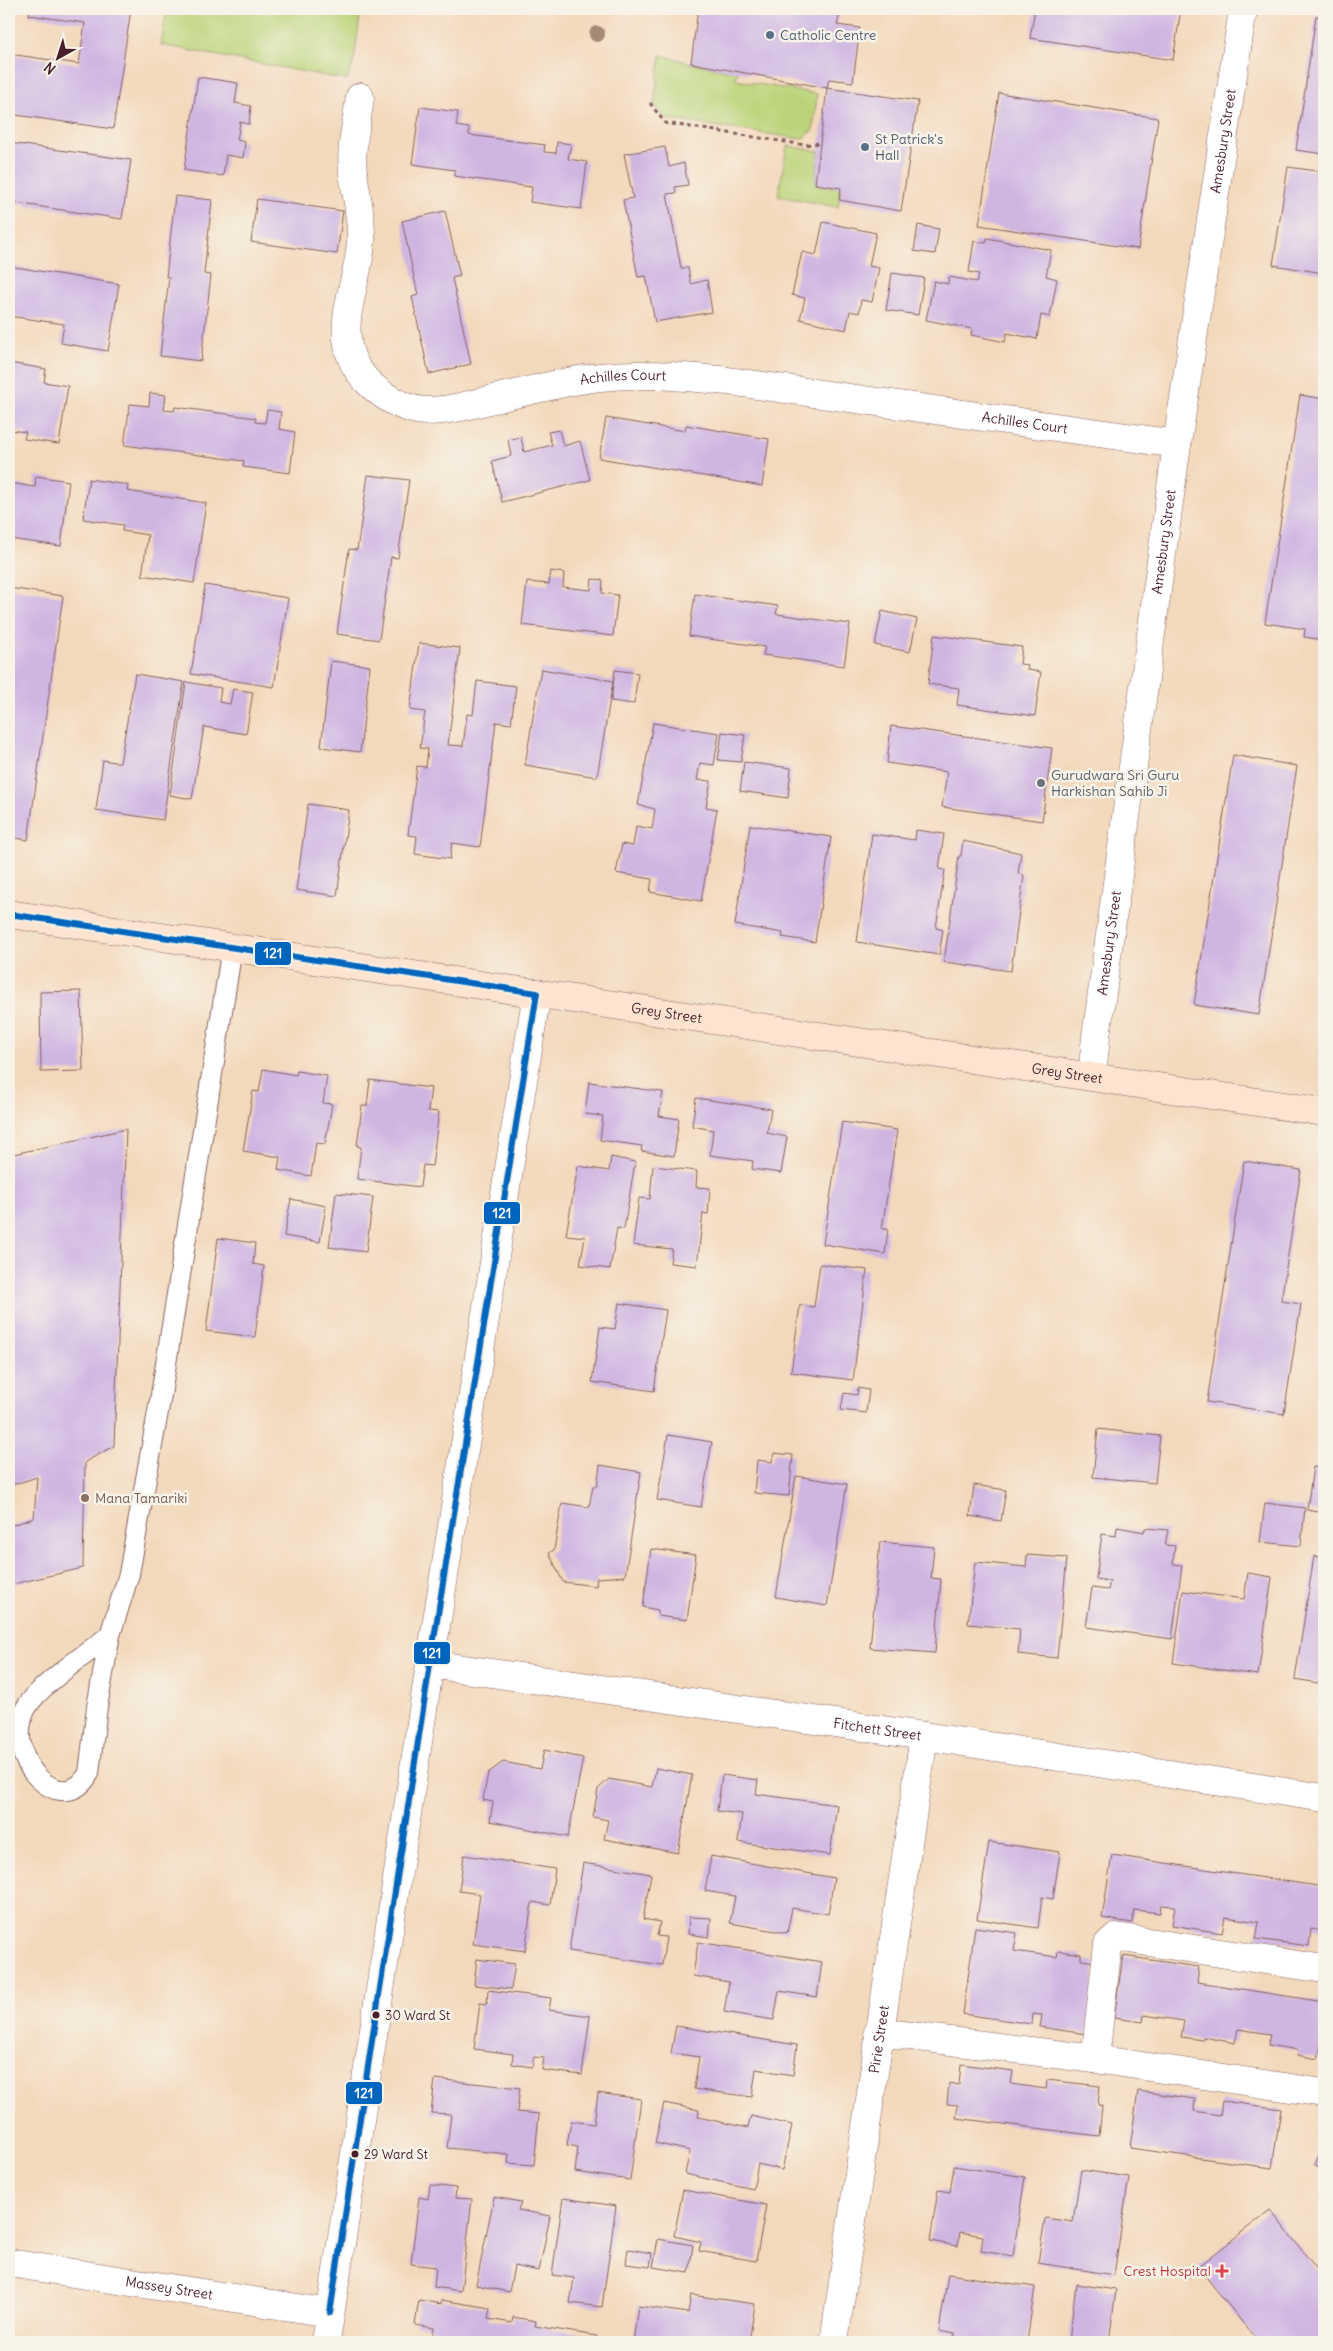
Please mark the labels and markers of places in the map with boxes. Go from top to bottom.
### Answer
place label: Catholic Centre [780,26,876,44]
marker: Catholic Centre [764,29,776,41]
place label: St Patrick's Hall [875,130,943,164]
marker: St Patrick's Hall [859,141,871,153]
place label: Gurudwara Sri Guru Harkishan Sahib Ji [1051,766,1179,800]
marker: Gurudwara Sri Guru Harkishan Sahib Ji [1035,777,1047,789]
place label: Mana Tamariki [95,1489,187,1507]
marker: Mana Tamariki [79,1492,91,1504]
place label: 30 Ward St [385,2007,451,2024]
marker: 30 Ward St [371,2010,381,2020]
place label: 29 Ward St [364,2146,428,2163]
marker: 29 Ward St [350,2149,360,2159]
place label: Crest Hospital [1123,2262,1211,2280]
marker: Crest Hospital [1215,2264,1229,2278]

